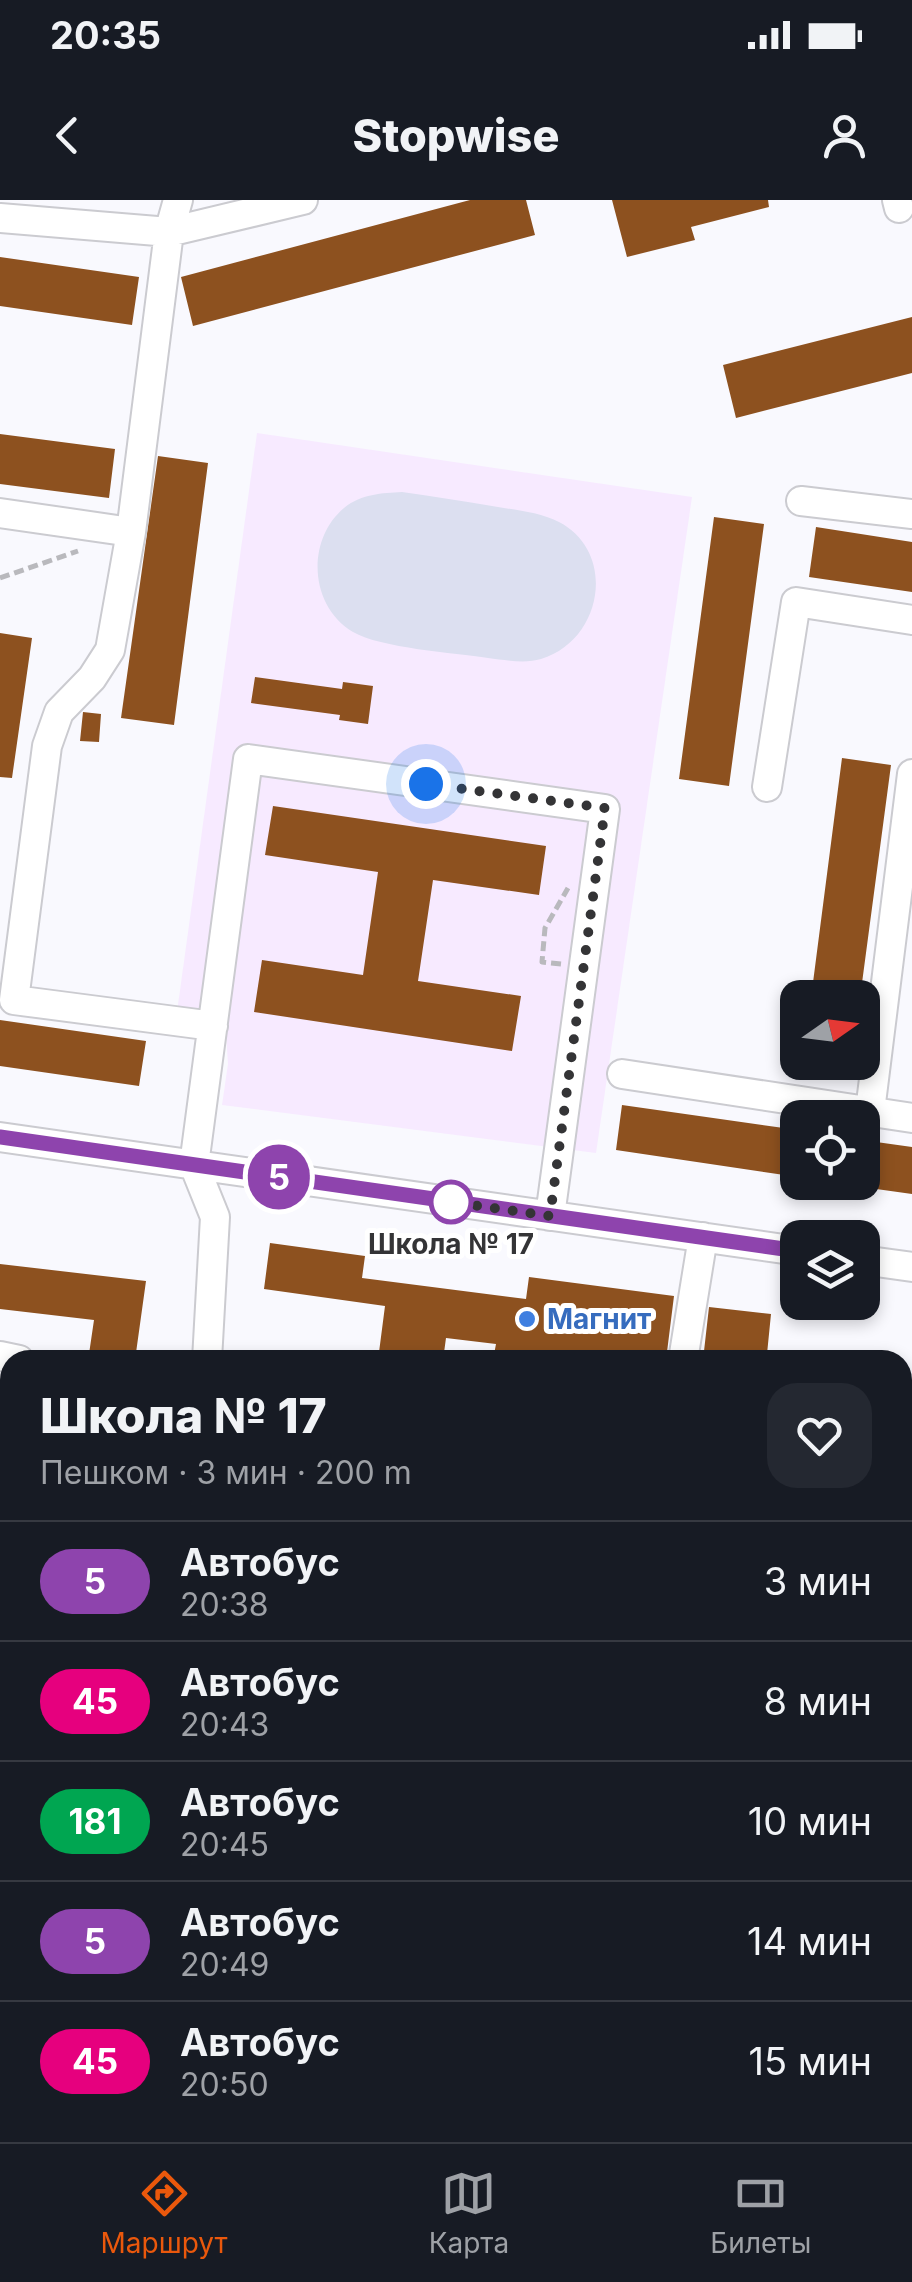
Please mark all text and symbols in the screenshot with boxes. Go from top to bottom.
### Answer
text: 20:35 [50,12,161,58]
icon: back [40,108,95,163]
text: Stopwise [353,108,559,163]
icon: person [817,108,872,163]
your location [401,759,451,809]
north arrow [780,980,880,1080]
map controls [780,980,880,1320]
button: locate [780,1100,880,1200]
line badge: 5 [246,1144,312,1210]
text: 5 [268,1156,290,1198]
marker: Школа № 17 [430,1181,472,1223]
button: layers [780,1220,880,1320]
place label: Школа № 17 [368,1227,534,1261]
place label: Магнит [547,1302,651,1336]
marker: Магнит [516,1308,538,1330]
button: heart [767,1383,872,1488]
text: Школа № 17 [40,1386,327,1445]
text: Пешком · 3 мин · 200 m [40,1453,412,1492]
text: Автобус [180,1539,340,1585]
text: 3 мин [764,1558,872,1604]
text: 5 [84,1560,106,1602]
text: 20:38 [180,1585,268,1624]
text: Автобус [180,1659,340,1705]
text: 8 мин [764,1678,872,1724]
text: 45 [72,1680,118,1722]
text: 20:43 [180,1705,269,1744]
text: Автобус [180,1779,340,1825]
text: 10 мин [748,1798,872,1844]
text: 181 [69,1800,121,1842]
text: 20:45 [180,1825,269,1864]
text: Автобус [180,1899,340,1945]
text: 14 мин [747,1918,872,1964]
text: 5 [84,1920,106,1962]
text: 20:49 [180,1945,269,1984]
text: Автобус [180,2019,340,2065]
text: 15 мин [749,2038,872,2084]
text: 45 [72,2040,118,2082]
text: 20:50 [180,2065,269,2104]
tab: Маршрут [101,2166,228,2260]
tab: Карта [429,2166,509,2260]
tab: Билеты [710,2166,811,2260]

